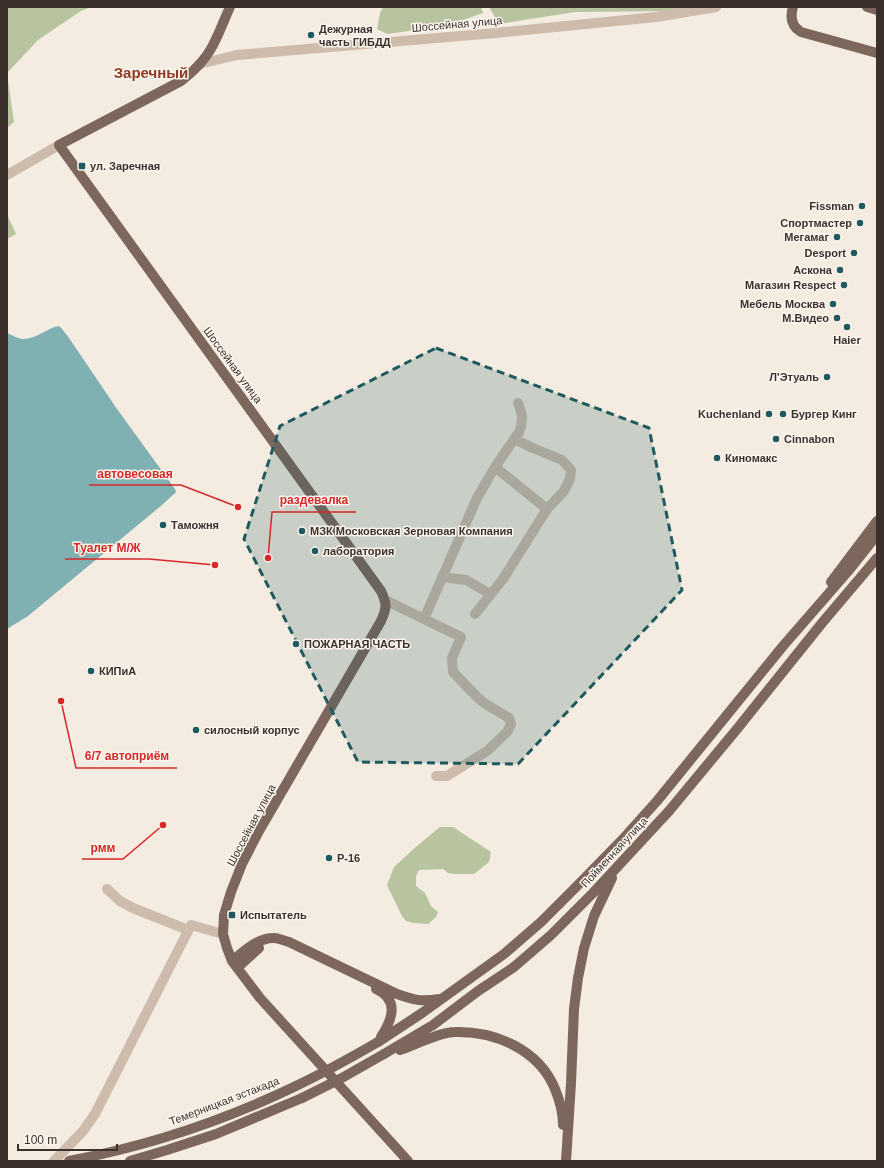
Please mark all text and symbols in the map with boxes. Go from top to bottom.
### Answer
street label: Шоссейная улица [411,14,504,34]
place label: Дежурная часть ГИБДД [319,23,391,48]
marker: Дежурная часть ГИБДД [306,30,316,40]
district label: Заречный [114,64,188,81]
place label: ул. Заречная [90,160,160,172]
marker: ул. Заречная [77,161,87,171]
place label: Fissman [809,200,854,212]
marker: Fissman [857,201,867,211]
place label: Спортмастер [780,217,852,229]
marker: Спортмастер [855,218,865,228]
place label: Мегамаг [784,231,829,243]
marker: Мегамаг [832,232,842,242]
place label: Desport [804,247,846,259]
marker: Desport [849,248,859,258]
place label: Аскона [793,264,833,276]
marker: Аскона [835,265,845,275]
place label: Магазин Respect [745,279,836,291]
marker: Магазин Respect [839,280,849,290]
place label: Мебель Москва [740,298,826,310]
marker: Мебель Москва [828,299,838,309]
place label: М.Видео [782,312,829,324]
marker: М.Видео [832,313,842,323]
marker: Haier [842,322,852,332]
street label: Шоссейная улица [201,325,265,406]
place label: Haier [833,334,861,346]
place label: Л'Этуаль [769,371,819,383]
marker: Л'Этуаль [822,372,832,382]
place label: Kuchenland [698,408,761,420]
place label: Бургер Кинг [791,408,857,420]
marker: Kuchenland [764,409,774,419]
marker: Бургер Кинг [778,409,788,419]
place label: Cinnabon [784,433,835,445]
marker: Cinnabon [771,434,781,444]
place label: Киномакс [725,452,777,464]
marker: Киномакс [712,453,722,463]
callout: автовесовая [89,461,181,485]
text: автовесовая [97,467,173,481]
callout: раздевалка [272,488,356,512]
text: раздевалка [280,493,349,507]
place label: Таможня [171,519,219,531]
marker: Таможня [158,520,168,530]
place label: МЗК Московская Зерновая Компания [310,525,513,537]
marker: МЗК Московская Зерновая Компания [297,526,307,536]
callout: Туалет М/Ж [65,535,149,559]
text: Туалет М/Ж [73,541,141,555]
place label: лаборатория [323,545,394,557]
marker: лаборатория [310,546,320,556]
place label: ПОЖАРНАЯ ЧАСТЬ [304,638,410,650]
marker: ПОЖАРНАЯ ЧАСТЬ [291,639,301,649]
place label: КИПиА [99,665,136,677]
marker: КИПиА [86,666,96,676]
place label: силосный корпус [204,724,300,736]
marker: силосный корпус [191,725,201,735]
callout: 6/7 автоприём [76,744,177,768]
text: 6/7 автоприём [85,749,169,763]
street label: Шоссейная улица [224,781,278,868]
street label: Пойменная улица [578,814,650,890]
callout: рмм [82,835,123,859]
text: рмм [91,841,116,855]
place label: Р-16 [337,852,360,864]
marker: Р-16 [324,853,334,863]
place label: Испытатель [240,909,307,921]
marker: Испытатель [227,910,237,920]
street label: Темерницкая эстакада [167,1074,281,1127]
scale bar [18,1126,117,1152]
text: 100 m [24,1133,57,1147]

